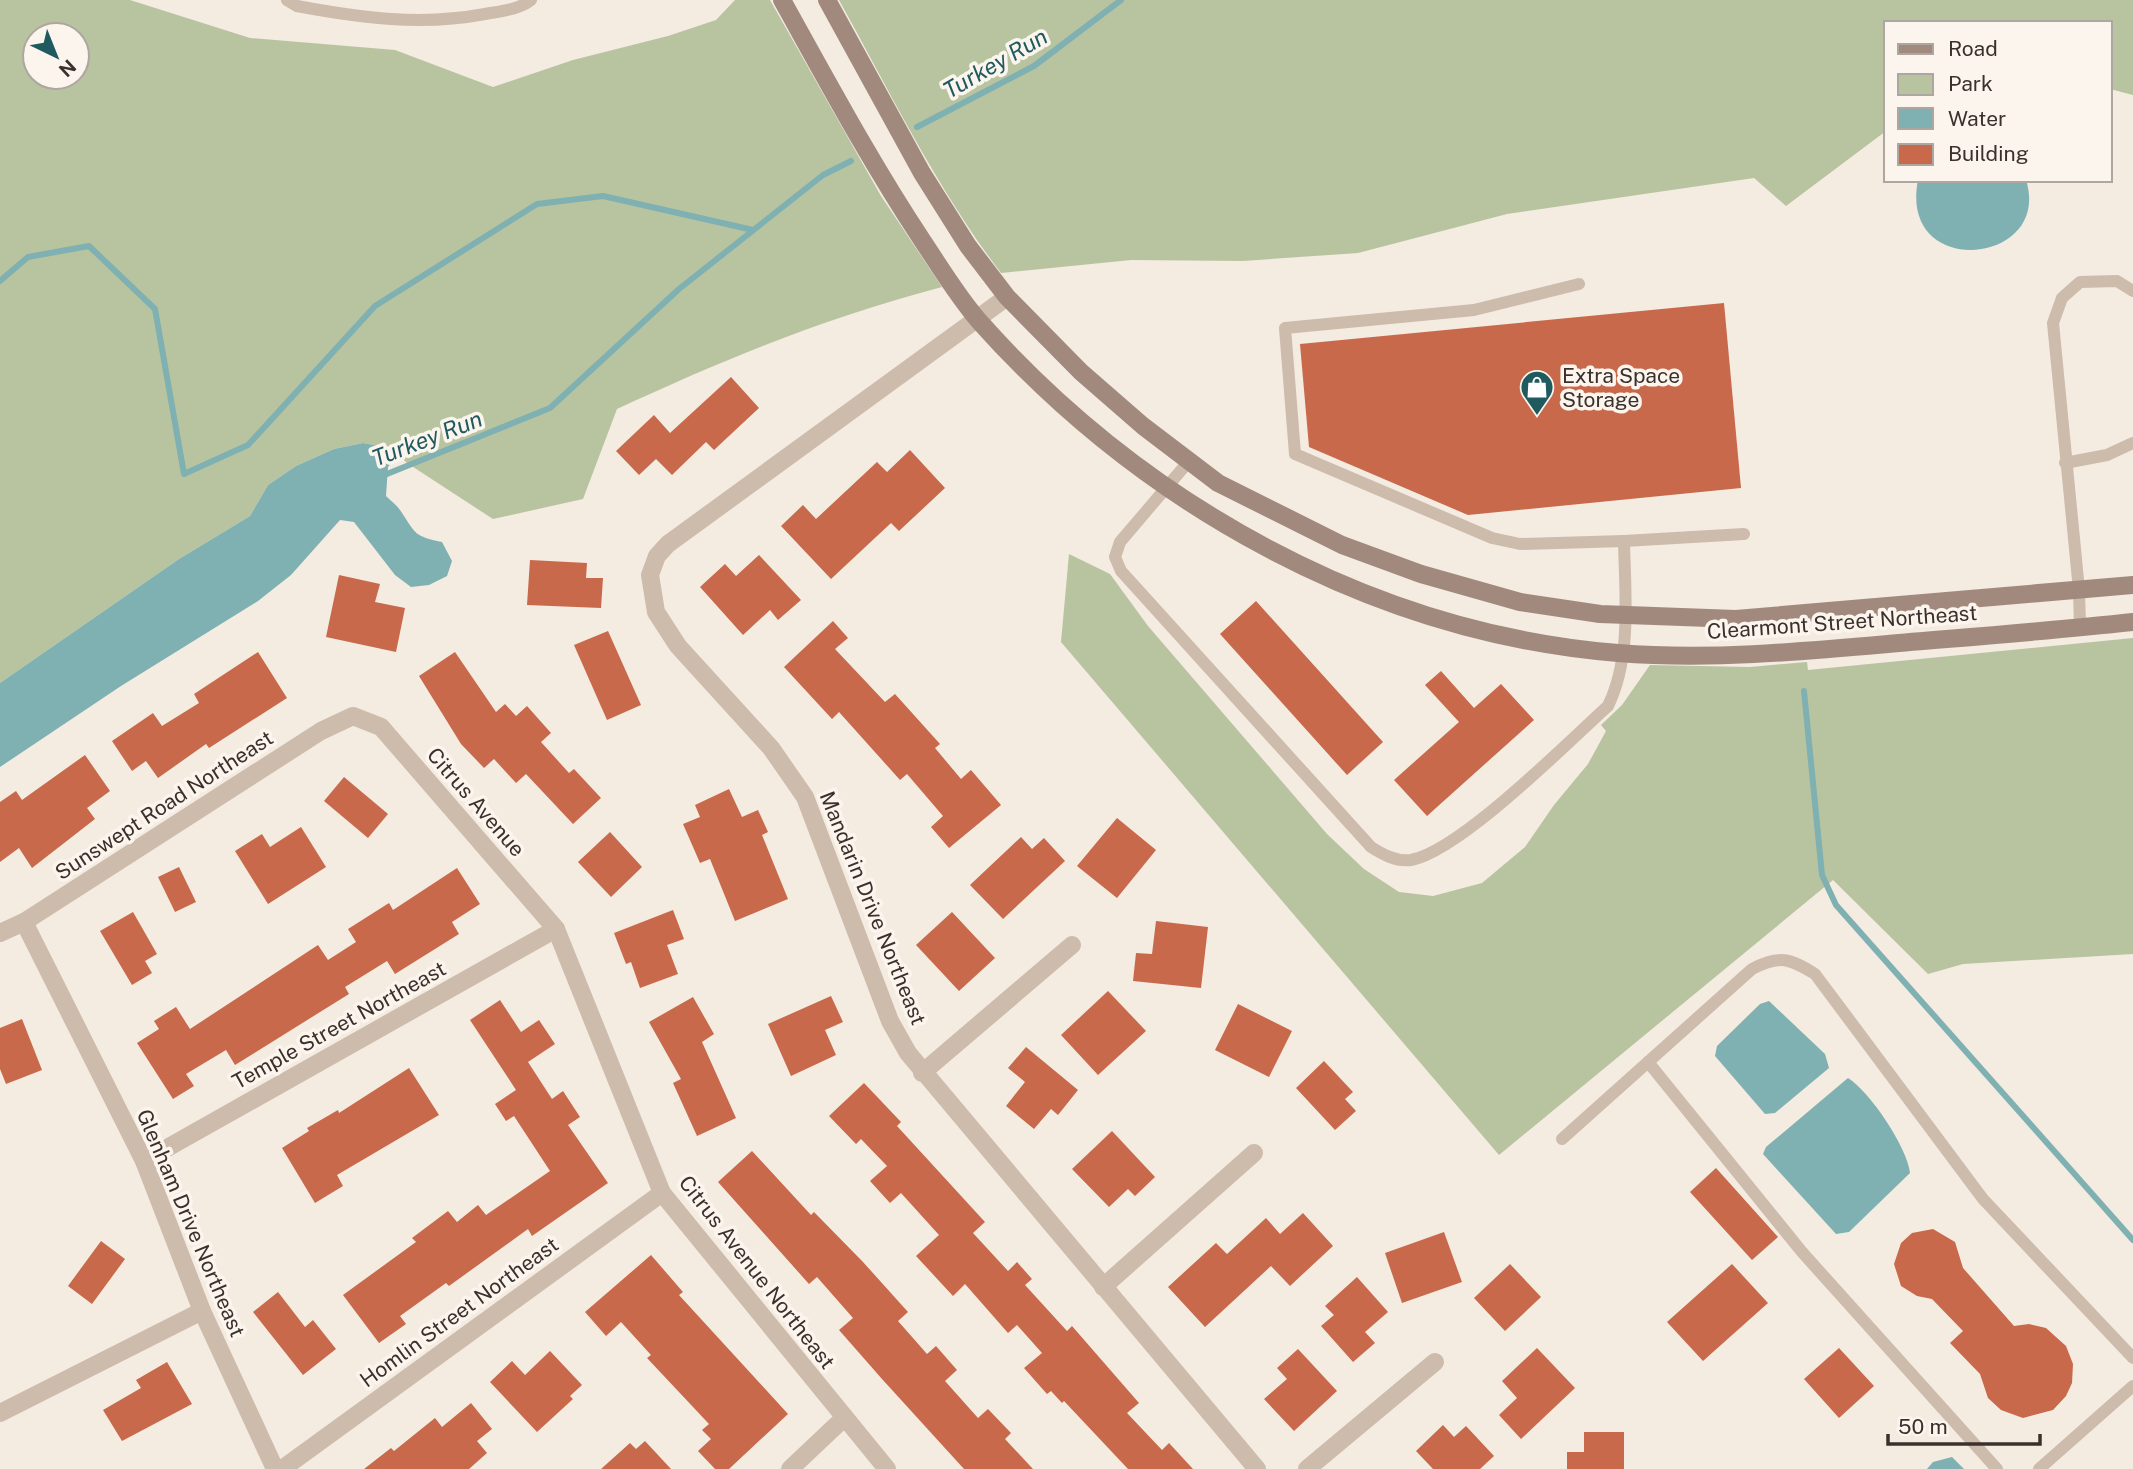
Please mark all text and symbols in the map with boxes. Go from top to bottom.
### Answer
north arrow [21,21,91,91]
legend [1884,21,2112,182]
water label: Turkey Run [938,22,1052,104]
text: Road [1948,36,1998,61]
text: N [55,55,81,82]
text: Park [1948,71,1993,96]
text: Water [1948,106,2006,131]
text: Building [1948,141,2029,166]
place label: Extra Space Storage [1562,363,1680,412]
shop icon: Extra Space Storage [1518,368,1556,417]
water label: Turkey Run [368,405,486,471]
street label: Clearmont Street Northeast [1706,600,1978,644]
street label: Sunswept Road Northeast [50,725,278,885]
street label: Citrus Avenue [422,742,530,862]
street label: Mandarin Drive Northeast [815,787,931,1029]
street label: Temple Street Northeast [228,956,450,1094]
street label: Glenham Drive Northeast [132,1105,250,1341]
street label: Citrus Avenue Northeast [674,1170,840,1374]
street label: Homlin Street Northeast [355,1232,563,1392]
scale bar [1888,1402,2040,1446]
text: 50 m [1898,1414,1948,1439]

